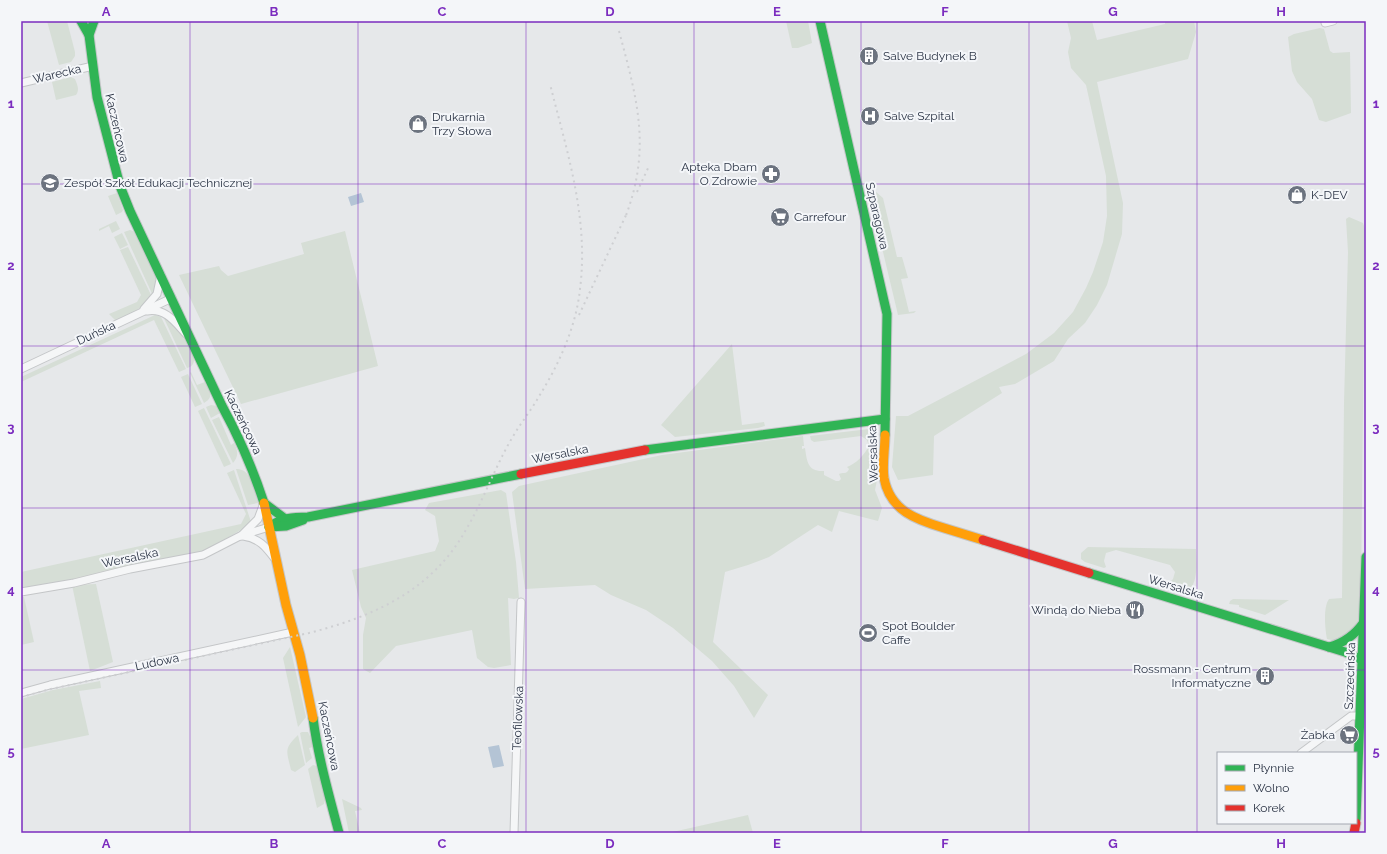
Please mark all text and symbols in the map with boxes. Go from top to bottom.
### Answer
text: A [102,4,111,19]
text: B [270,4,279,19]
text: C [438,4,447,19]
text: D [605,4,615,19]
text: E [773,4,781,19]
text: F [941,4,949,19]
text: G [1108,4,1118,19]
text: H [1276,4,1286,19]
building icon: Salve Budynek B [858,45,880,67]
place label: Salve Budynek B [883,49,977,63]
street label: Warecka [32,62,82,86]
street label: Kaczeńcowa [102,92,132,164]
text: 1 [8,96,15,111]
text: 1 [1373,96,1380,111]
hospital icon: Salve Szpital [859,105,881,127]
place label: Salve Szpital [884,109,955,123]
place label: Drukarnia Trzy Słowa [432,110,491,138]
shop icon: Drukarnia Trzy Słowa [407,113,429,135]
place label: Apteka Dbam O Zdrowie [681,160,757,188]
pharmacy icon: Apteka Dbam O Zdrowie [760,163,782,185]
school or university icon: Zespół Szkół Edukacji Technicznej [39,172,61,194]
place label: Zespół Szkół Edukacji Technicznej [64,176,252,190]
street label: Szparagowa [862,181,892,251]
shop icon: K-DEV [1286,184,1308,206]
place label: K-DEV [1311,188,1348,202]
supermarket icon: Carrefour [769,206,791,228]
place label: Carrefour [794,210,847,224]
text: 2 [7,258,15,273]
text: 2 [1372,258,1380,273]
street label: Duńska [74,318,118,348]
street label: Kaczeńcowa [221,387,265,457]
text: 3 [7,420,15,435]
text: 3 [1372,420,1380,435]
street label: Wersalska [865,425,881,483]
street label: Wersalska [531,442,589,466]
street label: Wersalska [101,545,159,571]
street label: Wersalska [1147,572,1205,602]
text: 4 [7,582,15,597]
text: 4 [1372,582,1380,597]
restaurant icon: Windą do Nieba [1124,599,1146,621]
place label: Windą do Nieba [1031,603,1121,617]
place label: Spot Boulder Caffe [882,619,956,647]
sports icon: Spot Boulder Caffe [857,622,879,644]
street label: Szczecińska [1342,642,1358,710]
street label: Ludowa [134,651,180,673]
place label: Rossmann - Centrum Informatyczne [1133,662,1251,690]
building icon: Rossmann - Centrum Informatyczne [1254,665,1276,687]
street label: Teofilowska [510,685,526,751]
street label: Kaczeńcowa [315,700,343,772]
supermarket icon: Żabka [1338,724,1360,746]
place label: Żabka [1301,728,1335,742]
text: 5 [7,744,15,759]
text: 5 [1372,744,1380,759]
legend [1217,752,1357,824]
text: Płynnie [1253,761,1294,775]
text: Wolno [1253,781,1289,795]
text: Korek [1253,801,1286,815]
text: A [102,836,111,851]
text: B [270,836,279,851]
text: C [438,836,447,851]
text: D [605,836,615,851]
text: E [773,836,781,851]
text: F [941,836,949,851]
text: G [1108,836,1118,851]
text: H [1276,836,1286,851]

